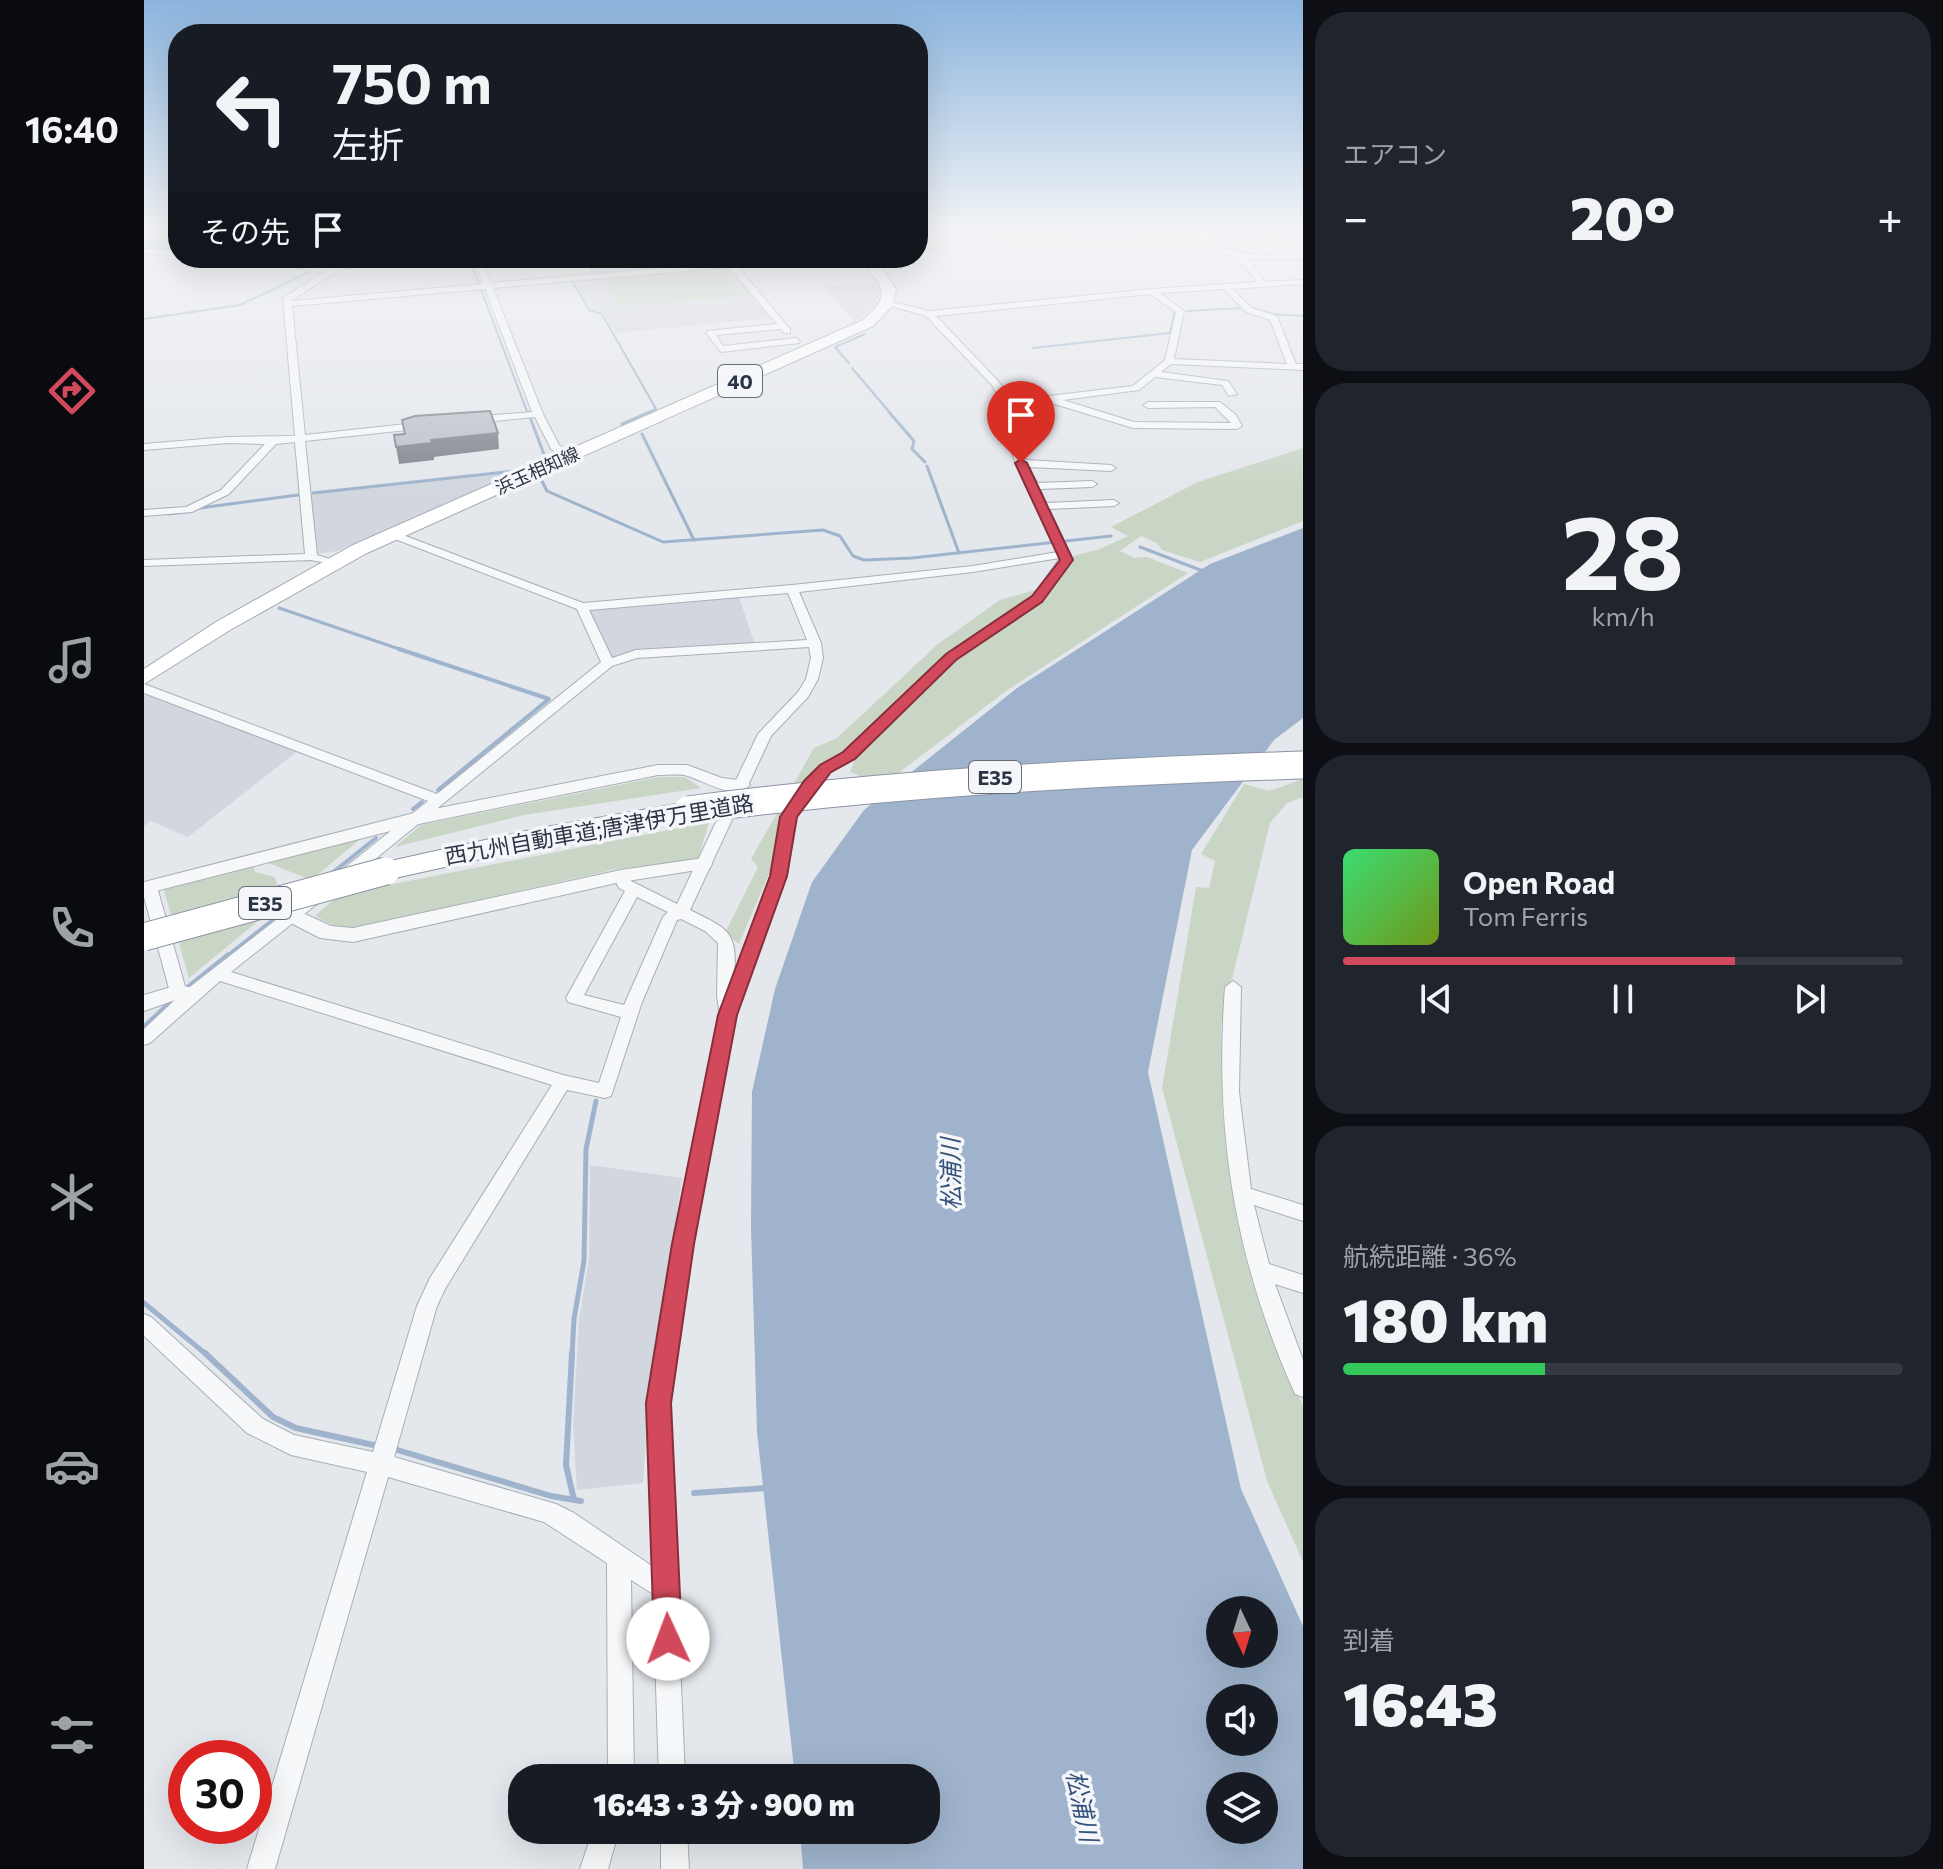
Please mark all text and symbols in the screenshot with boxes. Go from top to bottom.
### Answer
text: 750 m [332,47,492,116]
icon: left [200,56,304,160]
text: 16:40 [25,106,119,150]
text: 左折 [332,121,404,165]
text: エアコン [1343,138,1447,169]
text: 20° [1570,179,1675,252]
text: − [1343,189,1368,243]
text: + [1877,189,1903,243]
icon: arrive [306,208,350,252]
text: その先 [200,212,290,249]
icon: directions [44,363,100,419]
road number: 40 [718,365,762,397]
pin [987,381,1055,463]
icon: arrive [999,393,1043,437]
street label: 浜玉相知線 [491,442,583,498]
text: 28 [1562,484,1684,611]
text: km/h [1591,600,1655,631]
icon: music [44,632,100,688]
road number: E35 [969,761,1021,793]
street label: 西九州自動車道;唐津伊万里道路 [442,789,756,869]
text: Open Road [1463,863,1615,900]
road number: E35 [239,887,291,919]
icon: phone [44,900,100,956]
text: Tom Ferris [1463,900,1588,931]
icon: previous [1414,977,1458,1021]
icon: pause [1601,977,1645,1021]
icon: next [1788,977,1832,1021]
water label: 松浦川 [935,1135,965,1210]
icon: climate [44,1169,100,1225]
text: 航続距離 · 36% [1343,1240,1517,1271]
text: 180 km [1343,1281,1548,1354]
icon: car [44,1438,100,1494]
north arrow [1206,1596,1278,1668]
map controls [1206,1596,1278,1844]
position arrow [626,1597,710,1681]
text: 到着 [1343,1624,1395,1655]
text: 16:43 [1343,1665,1498,1738]
button: sound [1206,1684,1278,1756]
icon: filters [44,1707,100,1763]
speed limit sign: 30 [168,1740,272,1844]
water label: 松浦川 [1061,1768,1105,1847]
button: layers [1206,1772,1278,1844]
text: 16:43 · 3 分 · 900 m [593,1785,855,1822]

